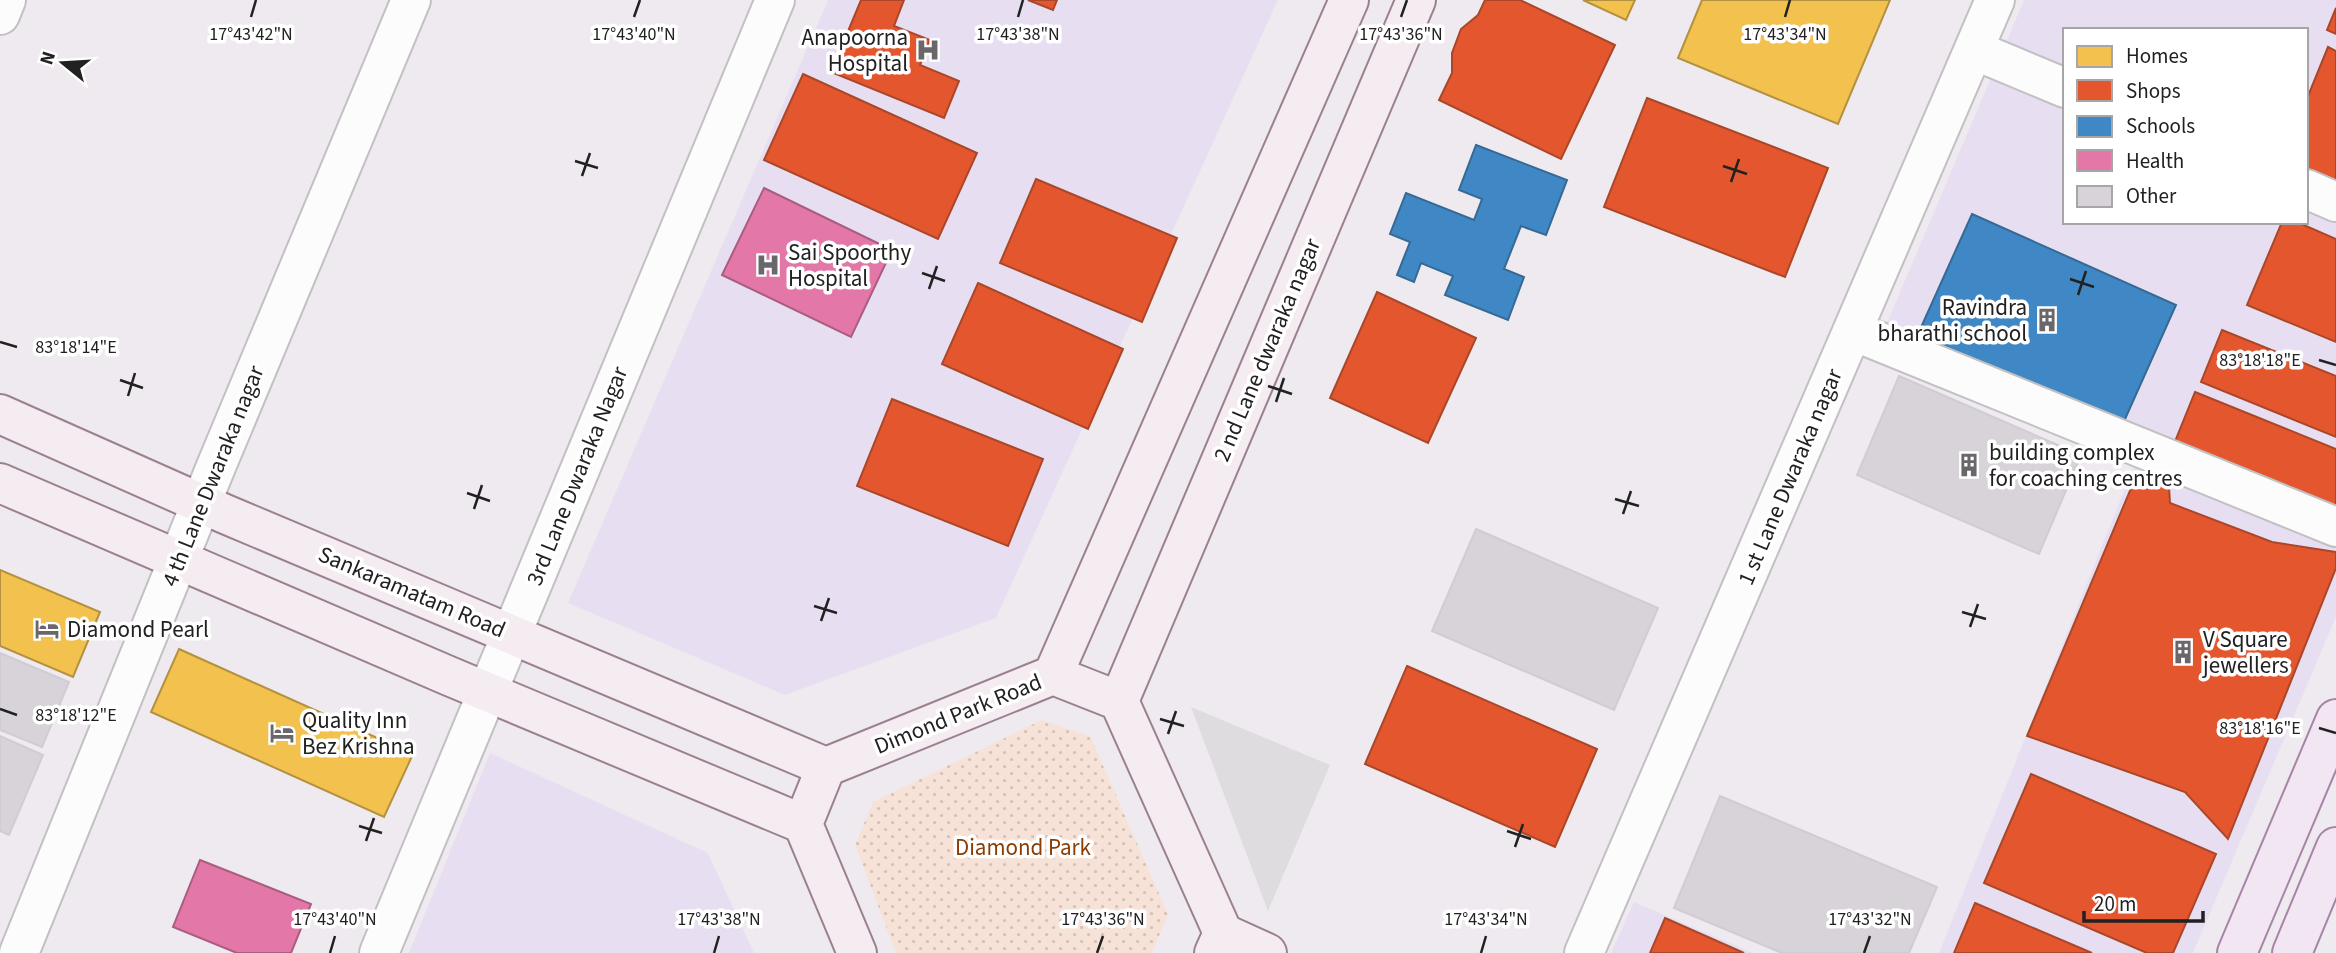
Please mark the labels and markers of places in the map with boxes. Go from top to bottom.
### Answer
place label: Anapoorna Hospital [801,21,908,80]
hospital icon: Anapoorna Hospital [914,36,942,64]
place label: Sai Spoorthy Hospital [788,236,911,295]
hospital icon: Sai Spoorthy Hospital [754,251,782,279]
place label: Ravindra bharathi school [1877,291,2027,350]
building icon: Ravindra bharathi school [2033,306,2061,334]
place label: building complex for coaching centres [1989,436,2182,495]
building icon: building complex for coaching centres [1955,451,1983,479]
place label: Diamond Pearl [67,613,209,646]
hotel icon: Diamond Pearl [33,615,61,643]
place label: V Square jewellers [2202,623,2289,682]
building icon: V Square jewellers [2169,638,2197,666]
place label: Quality Inn Bez Krishna [302,704,415,763]
hotel icon: Quality Inn Bez Krishna [268,719,296,747]

